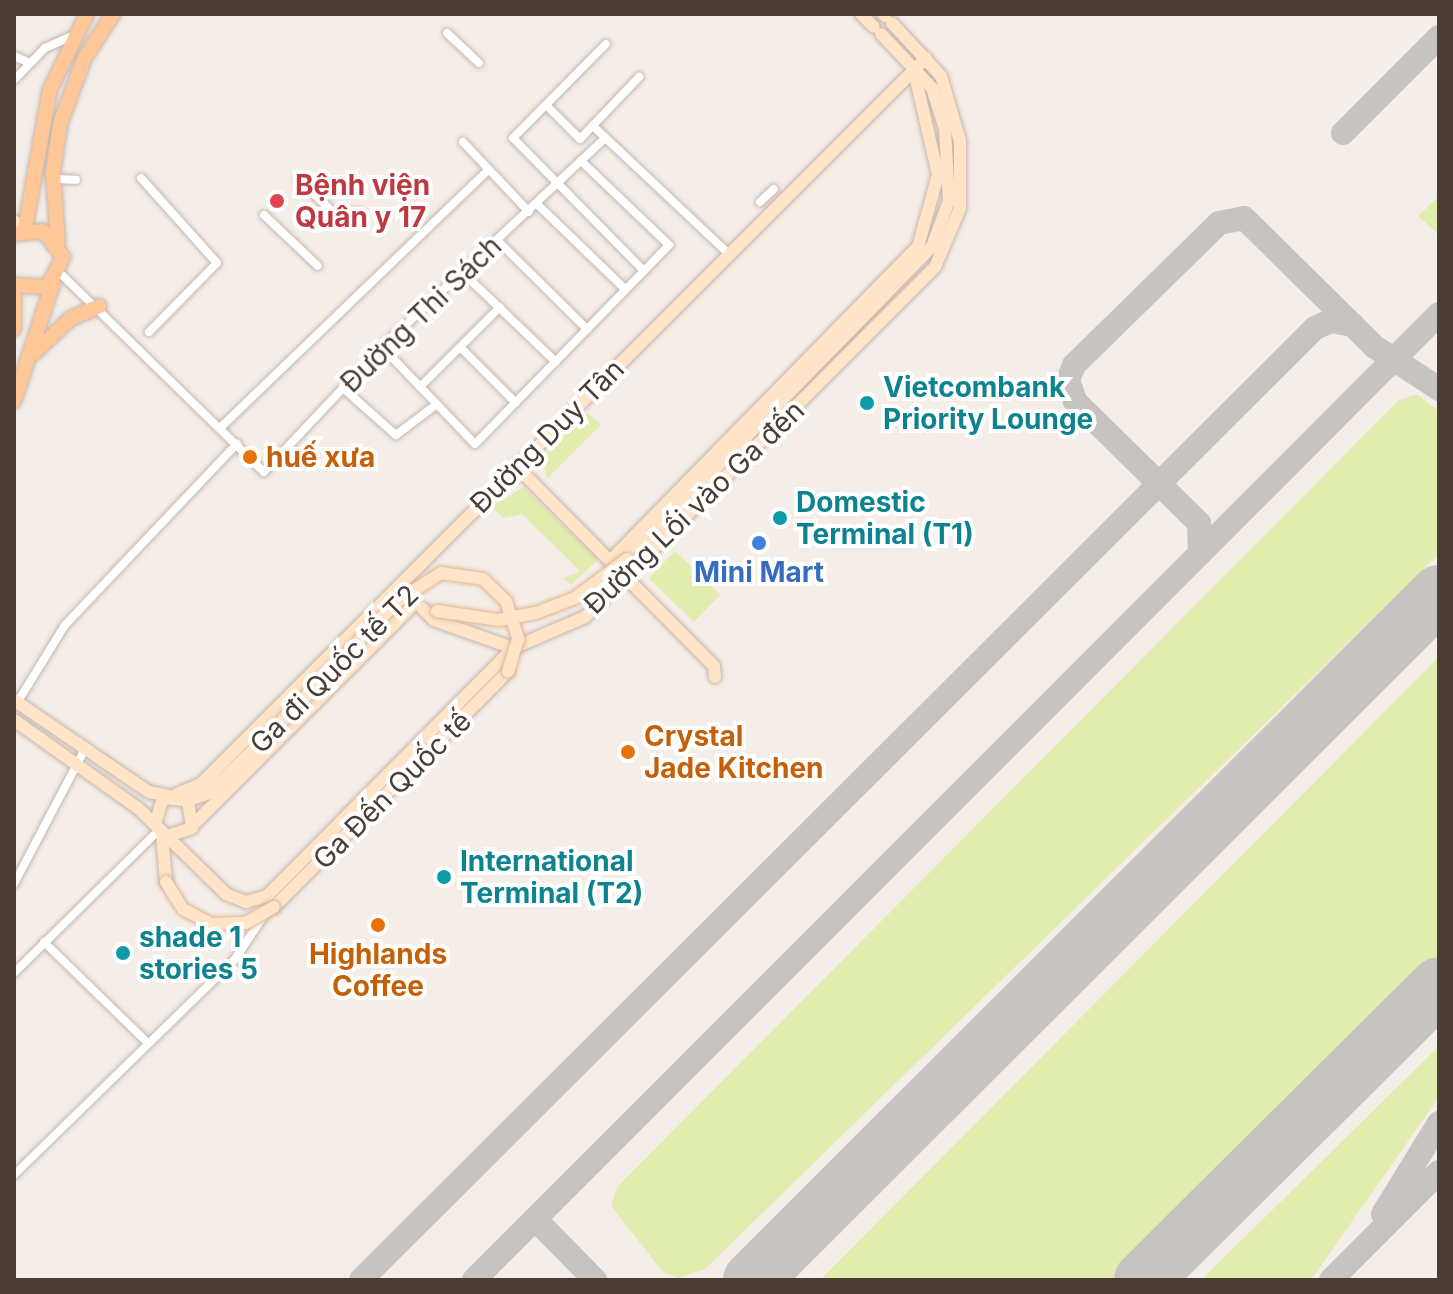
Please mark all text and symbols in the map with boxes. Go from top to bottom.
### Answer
place label: Bệnh viện Quân y 17 [295,168,430,234]
marker: Bệnh viện Quân y 17 [266,190,288,212]
street label: Đường Thi Sách [334,229,508,399]
street label: Đường Duy Tân [463,352,631,520]
place label: Vietcombank Priority Lounge [883,370,1093,436]
street label: Đường Lối vào Ga đến [577,393,811,621]
marker: Vietcombank Priority Lounge [858,394,876,412]
place label: huế xưa [266,440,375,474]
marker: huế xưa [241,448,259,466]
place label: Domestic Terminal (T1) [796,485,974,551]
marker: Domestic Terminal (T1) [771,509,789,527]
marker: Mini Mart [750,534,768,552]
place label: Mini Mart [694,555,824,589]
street label: Ga đi Quốc tế T2 [243,578,425,760]
street label: Ga Đến Quốc tế [306,704,478,876]
place label: Crystal Jade Kitchen [644,719,824,785]
marker: Crystal Jade Kitchen [619,743,637,761]
place label: International Terminal (T2) [460,844,643,910]
marker: International Terminal (T2) [435,868,453,886]
marker: Highlands Coffee [369,916,387,934]
place label: shade 1 stories 5 [139,920,258,986]
place label: Highlands Coffee [309,937,447,1003]
marker: shade 1 stories 5 [114,944,132,962]

